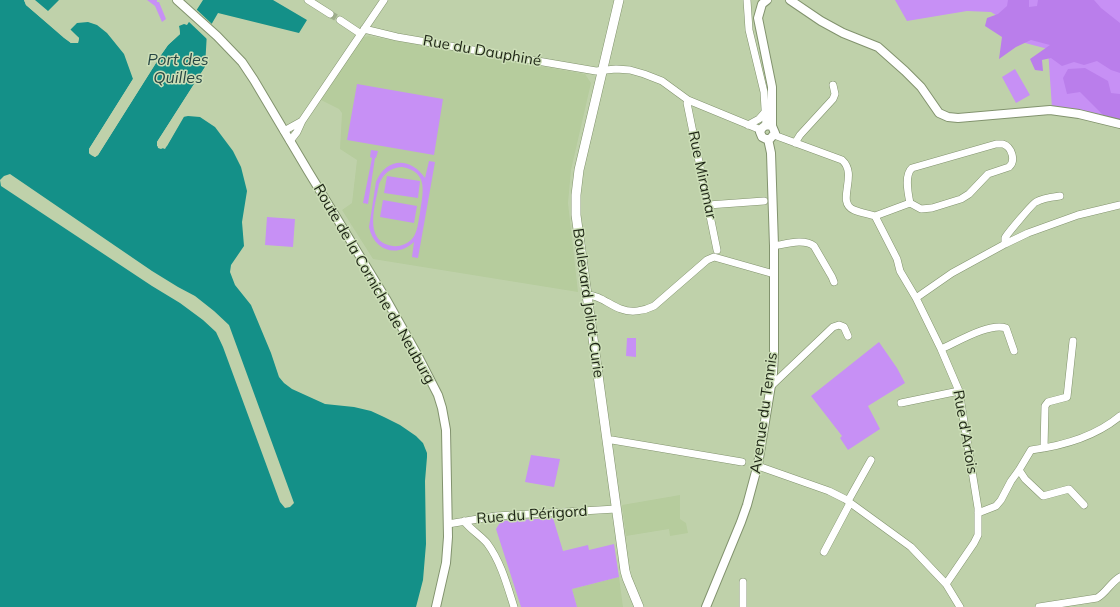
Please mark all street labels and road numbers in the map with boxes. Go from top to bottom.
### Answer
street label: Rue du Dauphiné [421,32,543,70]
street label: Rue Miramar [684,129,720,221]
street label: Route de la Corniche de Neuburg [309,181,439,387]
street label: Boulevard Joliot-Curie [569,227,607,379]
street label: Avenue du Tennis [747,351,781,475]
street label: Rue d'Artois [949,389,981,475]
street label: Rue du Périgord [476,502,588,528]

